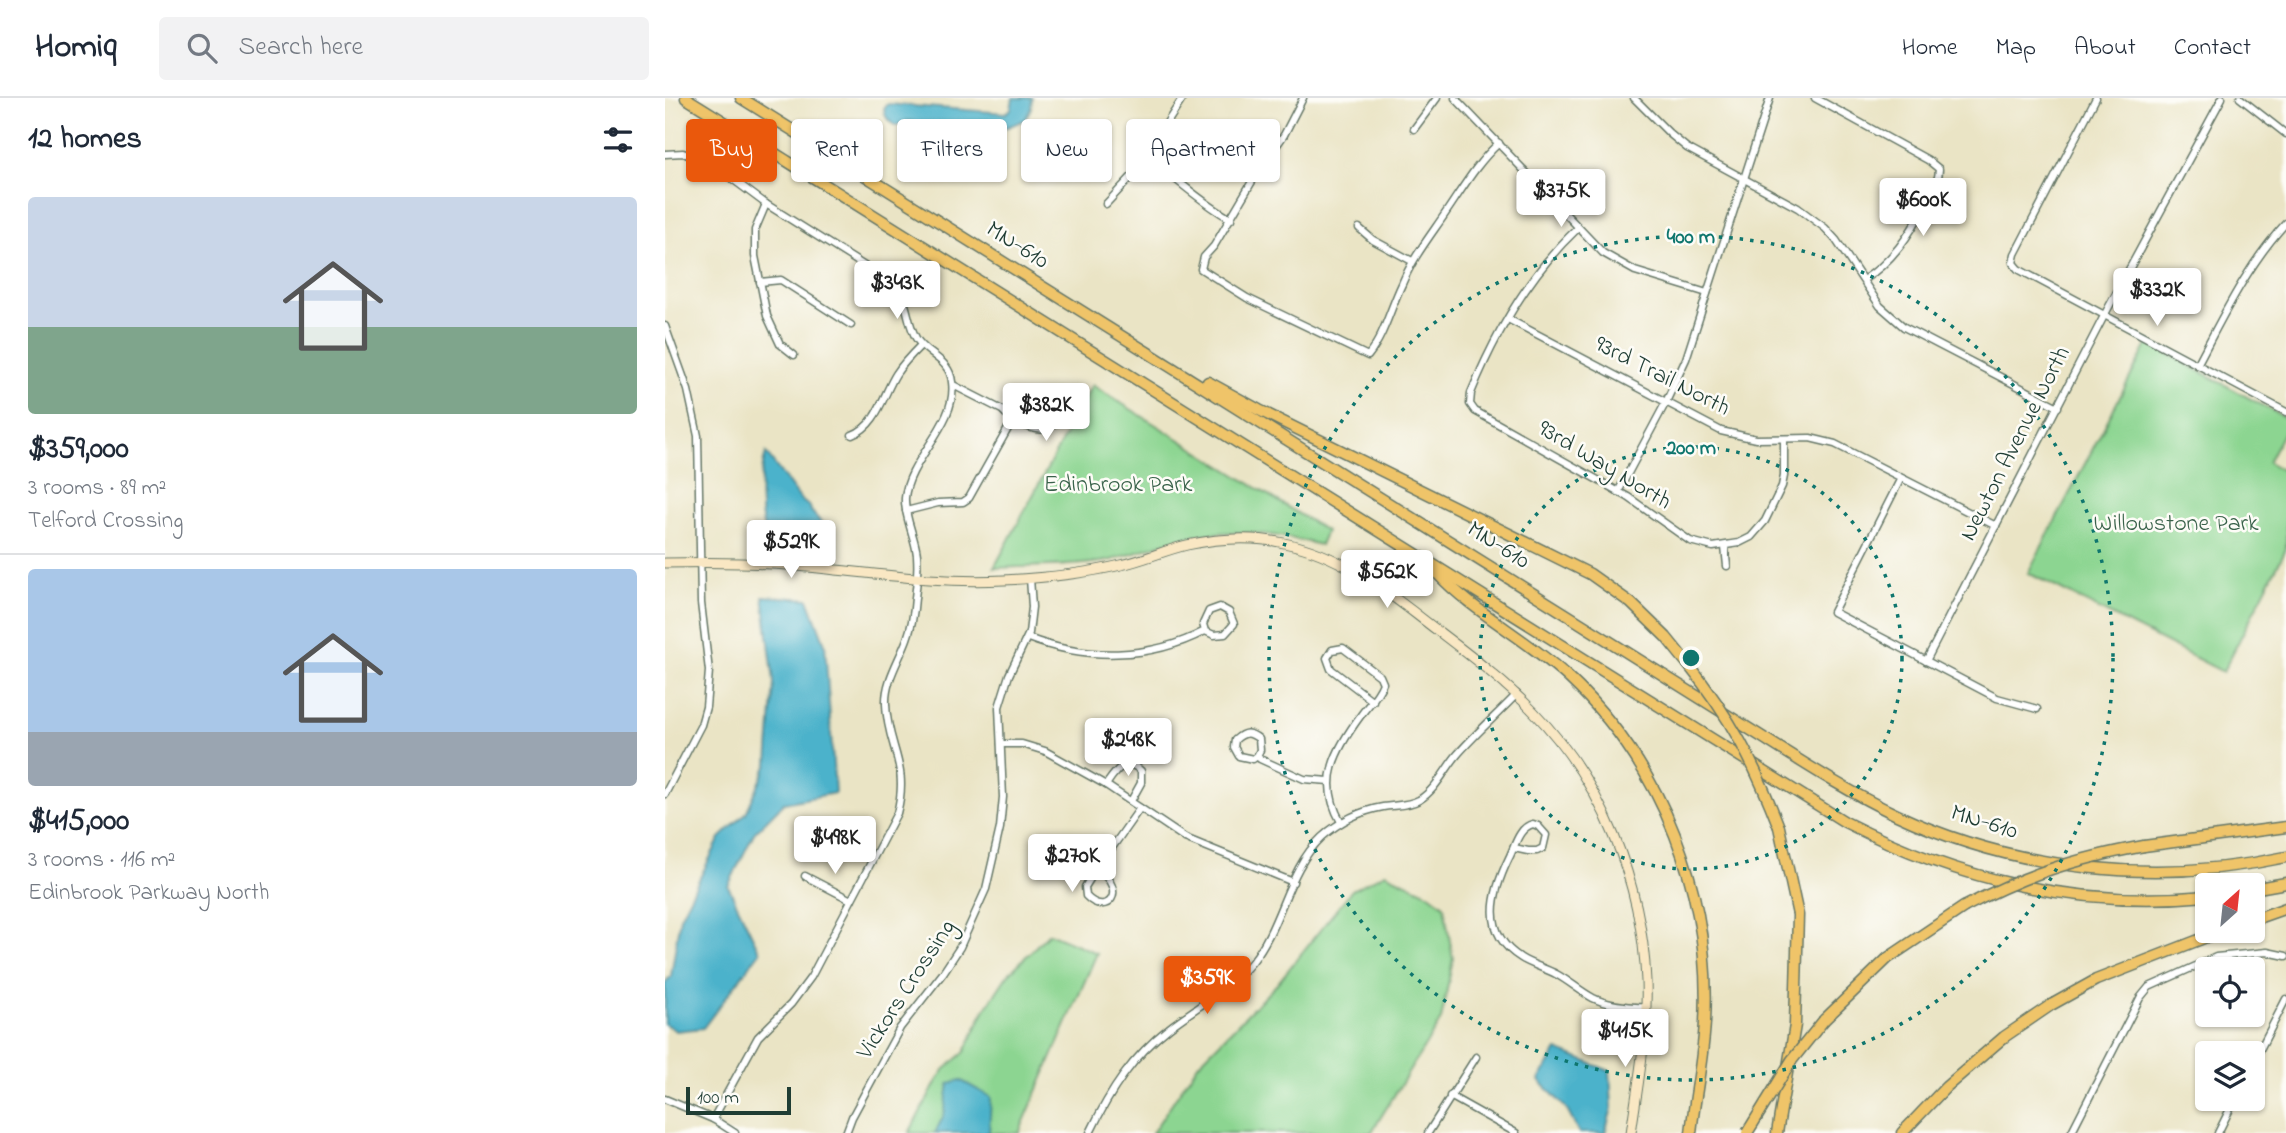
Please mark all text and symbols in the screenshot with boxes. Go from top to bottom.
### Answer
search box [159,17,649,80]
text: Homiq [35,24,117,72]
icon: search [183,29,221,67]
text: Search here [239,29,363,67]
text: Home [1902,31,1958,66]
text: Map [1996,31,2036,66]
text: About [2074,31,2136,66]
text: Contact [2174,31,2251,66]
text: 12 homes [28,118,142,162]
chip: Buy [686,119,777,182]
chip: Rent [791,119,883,182]
chip: Filters [897,119,1007,182]
chip: New [1021,119,1112,182]
chip: Apartment [1126,119,1280,182]
icon: filters [599,121,637,159]
pin: $375K [1512,170,1610,229]
text: $375K [1532,175,1590,208]
pin: $600K [1874,178,1972,238]
text: $600K [1895,184,1951,217]
street label: MN-610 [979,213,1055,279]
text: 400 m [1667,223,1715,253]
icon: home [270,243,396,369]
pin: $343K [848,262,946,321]
text: $343K [870,267,924,300]
pin: $332K [2108,268,2206,328]
text: $332K [2129,274,2185,307]
street label: 93rd Trail North [1588,328,1736,426]
street label: Newton Avenue North [1952,341,2080,547]
pin: $382K [997,384,1095,443]
text: $382K [1019,389,1073,422]
street label: 93rd Way North [1530,412,1678,521]
text: $359,000 [28,428,129,472]
text: 200 m [1665,434,1716,464]
park label: Edinbrook Park [1044,468,1193,503]
text: 3 rooms · 89 m² [28,472,166,505]
text: Telford Crossing [28,505,183,538]
park label: Willowstone Park [2093,507,2259,542]
street label: MN-610 [1460,513,1536,579]
pin: $529K [742,520,840,580]
text: $529K [763,526,819,559]
pin: $562K [1338,550,1436,610]
text: $562K [1357,556,1417,589]
icon: home [270,615,396,741]
centre of rings [1679,646,1703,670]
pin: $248K [1079,718,1177,778]
text: $248K [1101,724,1155,757]
street label: MN-610 [1946,796,2022,850]
text: $415,000 [28,800,129,844]
pin: $498K [786,816,884,876]
text: $498K [810,822,860,855]
pin: $270K [1023,834,1121,894]
text: $270K [1044,840,1100,873]
text: 3 rooms · 116 m² [28,844,175,877]
north arrow [2195,873,2265,943]
map controls [2195,873,2265,1111]
text: Edinbrook Parkway North [28,877,270,910]
street label: Vickors Crossing [848,913,965,1068]
pin: $359K [1158,956,1256,1016]
button: locate [2195,957,2265,1027]
text: $359K [1180,962,1234,995]
pin: $415K [1576,1010,1674,1069]
text: $415K [1597,1015,1653,1048]
button: layers [2195,1041,2265,1111]
scale bar [686,1084,791,1116]
text: 100 m [697,1085,739,1112]

